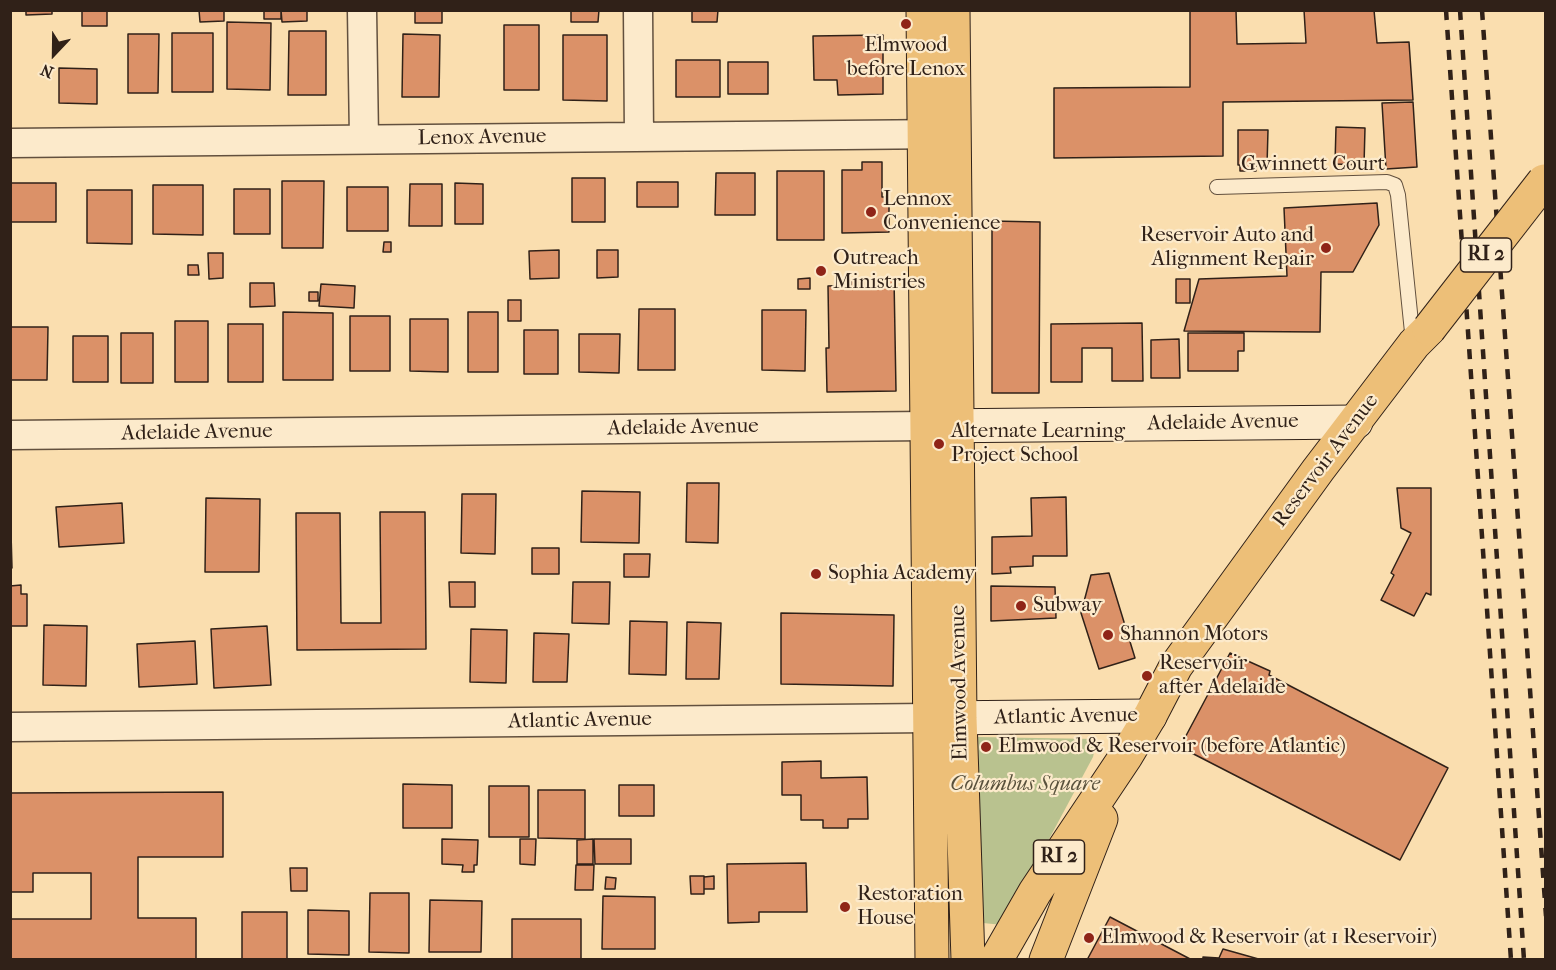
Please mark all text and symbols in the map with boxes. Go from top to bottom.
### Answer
marker: Elmwood before Lenox [899,17,913,31]
north arrow [24,24,84,84]
place label: Elmwood before Lenox [847,33,965,83]
text: N [38,60,56,82]
street label: Lenox Avenue [417,124,547,152]
street label: Gwinnett Court [1241,152,1385,178]
place label: Lennox Convenience [883,187,1000,237]
marker: Lennox Convenience [864,205,878,219]
place label: Reservoir Auto and Alignment Repair [1140,223,1314,273]
road number: RI 2 [1460,238,1512,272]
marker: Reservoir Auto and Alignment Repair [1319,241,1333,255]
place label: Outreach Ministries [833,246,925,296]
marker: Outreach Ministries [814,264,828,278]
street label: Reservoir Avenue [1268,389,1384,533]
street label: Adelaide Avenue [1147,409,1299,437]
street label: Adelaide Avenue [607,414,759,442]
street label: Adelaide Avenue [121,419,273,447]
place label: Alternate Learning Project School [951,419,1125,469]
marker: Alternate Learning Project School [932,437,946,451]
place label: Sophia Academy [828,561,975,587]
marker: Sophia Academy [809,567,823,581]
place label: Subway [1033,593,1102,619]
marker: Subway [1014,599,1028,613]
street label: Elmwood Avenue [946,605,974,761]
place label: Shannon Motors [1120,622,1268,648]
marker: Shannon Motors [1101,628,1115,642]
place label: Reservoir after Adelaide [1159,651,1286,701]
marker: Reservoir after Adelaide [1140,669,1154,683]
street label: Atlantic Avenue [994,703,1138,731]
street label: Atlantic Avenue [508,707,652,735]
place label: Elmwood & Reservoir (before Atlantic) [998,734,1346,760]
marker: Elmwood & Reservoir (before Atlantic) [979,740,993,754]
park label: Columbus Square [950,772,1100,798]
road number: RI 2 [1034,840,1084,874]
place label: Restoration House [857,882,963,932]
marker: Restoration House [838,900,852,914]
place label: Elmwood & Reservoir (at 1 Reservoir) [1101,925,1437,951]
marker: Elmwood & Reservoir (at 1 Reservoir) [1082,931,1096,945]

